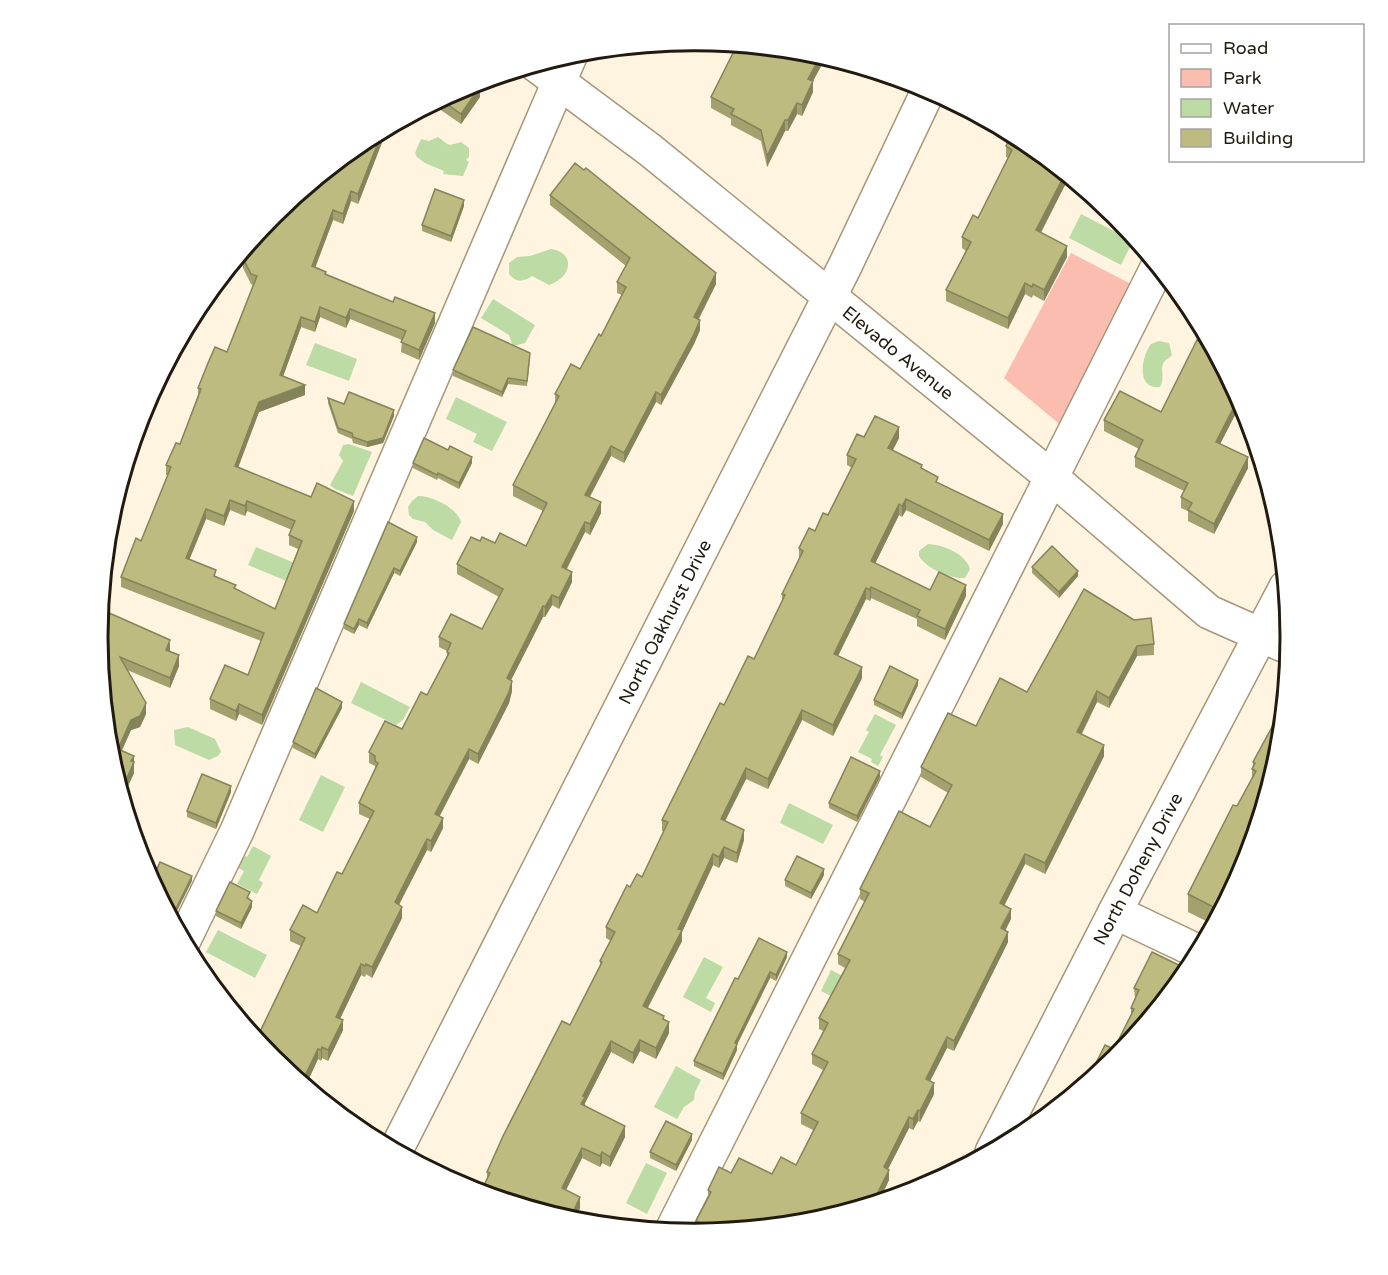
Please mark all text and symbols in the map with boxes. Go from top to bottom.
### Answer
legend [1169,24,1364,162]
text: Road [1223,37,1268,59]
text: Park [1223,67,1262,89]
text: Water [1223,97,1274,119]
text: Building [1223,127,1293,149]
street label: Elevado Avenue [838,301,958,405]
street label: North Oakhurst Drive [614,536,716,708]
street label: North Doheny Drive [1089,789,1187,949]

